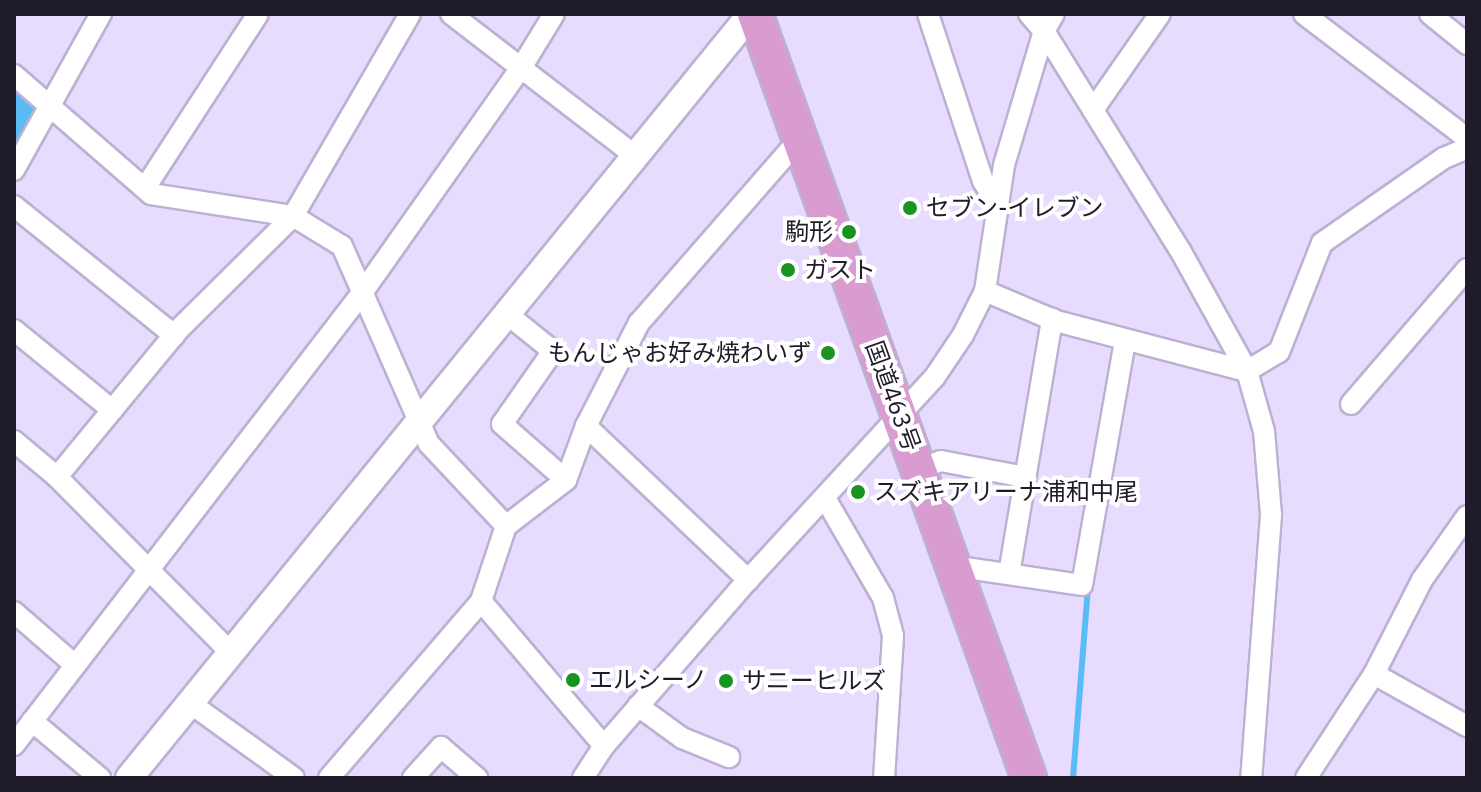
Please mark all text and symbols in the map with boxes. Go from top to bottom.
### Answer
place label: セブン-イレブン [926,194,1104,222]
marker: セブン-イレブン [901,199,919,217]
place label: 駒形 [785,218,833,246]
marker: 駒形 [840,223,858,241]
place label: ガスト [804,256,876,284]
marker: ガスト [779,261,797,279]
street label: 国道463号 [860,337,926,455]
place label: もんじゃお好み焼わいず [548,339,812,367]
marker: もんじゃお好み焼わいず [819,344,837,362]
place label: スズキアリーナ浦和中尾 [874,478,1138,506]
marker: スズキアリーナ浦和中尾 [849,483,867,501]
place label: エルシーノ [589,666,709,694]
place label: サニーヒルズ [742,667,886,695]
marker: エルシーノ [564,671,582,689]
marker: サニーヒルズ [717,672,735,690]

